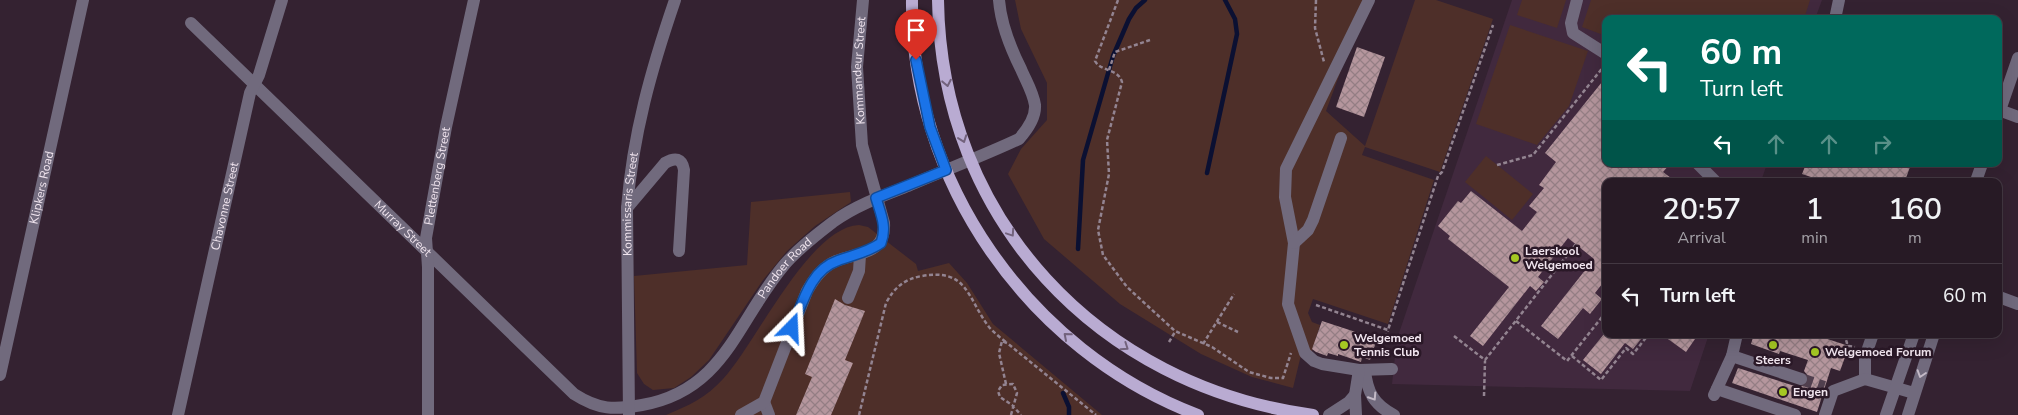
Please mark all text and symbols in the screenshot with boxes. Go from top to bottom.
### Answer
pin [895,9,937,60]
street label: Kommandeur Street [849,15,870,125]
icon: arrive [902,16,930,44]
text: 60 m [1700,29,1782,76]
icon: left [1617,35,1682,100]
text: Turn left [1700,74,1783,104]
one-way arrow [941,79,952,88]
street label: Plettenberg Street [420,125,454,226]
icon: left [1709,130,1737,158]
icon: ahead [1762,130,1790,158]
icon: ahead [1815,130,1843,158]
icon: right [1868,130,1896,158]
one-way arrow [957,134,967,143]
street label: Klipkers Road [26,150,57,225]
street label: Kommissaris Street [619,150,642,256]
street label: Chavonne Street [207,160,242,252]
text: 20:57 [1662,189,1741,230]
text: 1 [1806,189,1824,230]
text: 160 [1888,189,1942,230]
street label: Murray Street [371,197,436,260]
text: Arrival [1678,227,1726,249]
text: min [1801,227,1828,249]
text: m [1908,227,1922,249]
one-way arrow [1004,228,1014,237]
street label: Pandoer Road [754,234,815,302]
place label: Laerskool Welgemoed [1525,243,1593,273]
marker: Laerskool Welgemoed [1509,252,1521,264]
icon: left [1617,282,1645,310]
text: Turn left [1660,283,1735,309]
text: 60 m [1943,283,1987,309]
position arrow [765,301,817,353]
place label: Welgemoed Tennis Club [1354,330,1422,360]
one-way arrow [1064,334,1073,342]
marker: Welgemoed Tennis Club [1338,339,1350,351]
marker: Steers [1767,339,1779,351]
one-way arrow [1119,341,1129,350]
place label: Welgemoed Forum [1825,344,1932,360]
marker: Welgemoed Forum [1809,346,1821,358]
place label: Steers [1755,352,1791,368]
one-way arrow [1917,370,1927,378]
place label: Engen [1793,384,1828,400]
marker: Engen [1777,386,1789,398]
one-way arrow [1366,392,1376,401]

